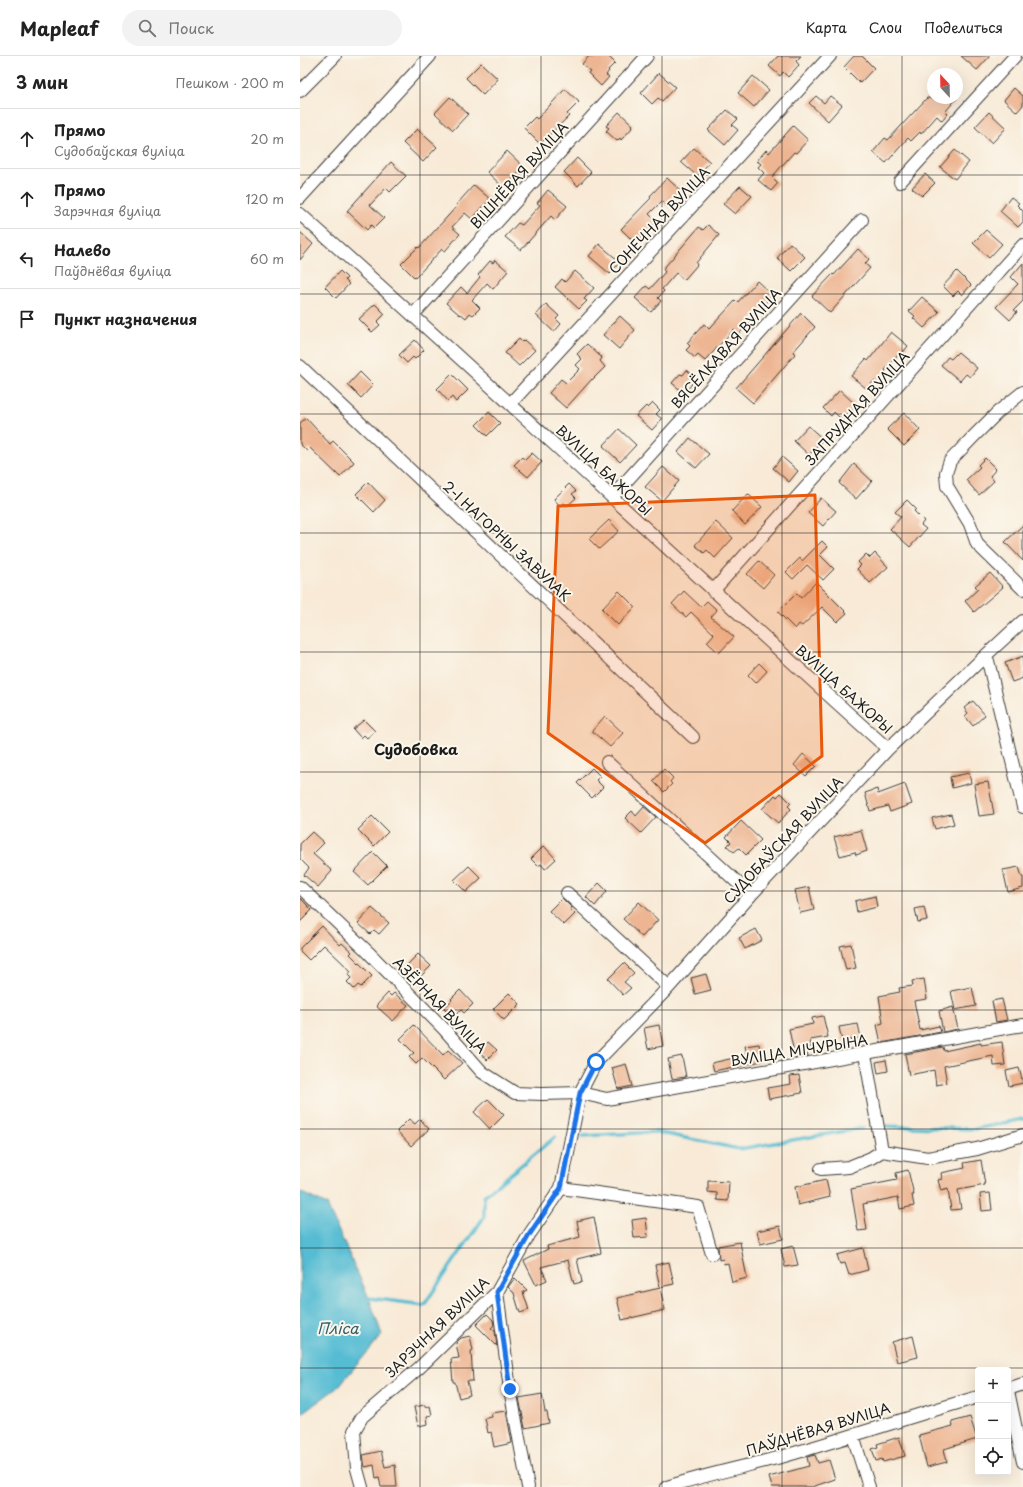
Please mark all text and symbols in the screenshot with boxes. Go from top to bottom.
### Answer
search box [122,10,402,46]
text: Mapleaf [20,14,98,42]
text: Поиск [168,16,214,39]
icon: search [136,17,158,39]
text: Карта [806,17,847,38]
text: Слои [869,17,902,38]
text: Поделиться [924,17,1003,38]
north arrow [927,68,963,104]
text: 3 мин [16,69,68,95]
text: Пешком · 200 m [175,73,284,92]
street label: ВІШНЁВАЯ ВУЛІЦА [465,117,573,233]
text: Прямо [54,118,105,141]
icon: ahead [16,128,38,150]
text: 20 m [250,129,284,148]
text: Судобаўская вуліца [54,141,185,160]
street label: СОНЕЧНАЯ ВУЛІЦА [604,161,715,278]
text: Прямо [54,178,105,201]
icon: ahead [16,188,38,210]
text: 120 m [245,189,284,208]
text: Зарэчная вуліца [54,201,161,220]
text: Налево [54,238,111,261]
icon: left [16,248,38,270]
text: 60 m [250,249,284,268]
text: Паўднёвая вуліца [54,261,172,280]
street label: ВЯСЁЛКАВАЯ ВУЛІЦА [666,283,786,413]
text: Пункт назначения [54,307,197,330]
icon: arrive [16,308,38,330]
street label: ЗАПРУДНАЯ ВУЛІЦА [800,346,914,470]
street label: ВУЛІЦА БАЖОРЫ [551,420,657,520]
street label: 2-І НАГОРНЫ ЗАВУЛАК [438,476,576,606]
street label: ВУЛІЦА БАЖОРЫ [791,640,897,738]
district label: Судобовка [374,737,458,760]
street label: СУДОБАЎСКАЯ ВУЛІЦА [718,771,848,908]
street label: АЗЁРНАЯ ВУЛІЦА [388,952,492,1058]
street label: ВУЛІЦА МІЧУРЫНА [729,1029,869,1071]
route start [587,1053,605,1071]
street label: ЗАРЭЧНАЯ ВУЛІЦА [380,1272,494,1382]
water label: Пліса [317,1316,359,1339]
map controls [975,1367,1011,1475]
button: + [975,1367,1011,1403]
route end [501,1380,519,1398]
street label: ПАЎДНЁВАЯ ВУЛІЦА [743,1397,893,1461]
button: − [975,1403,1011,1439]
button: locate [975,1439,1011,1475]

